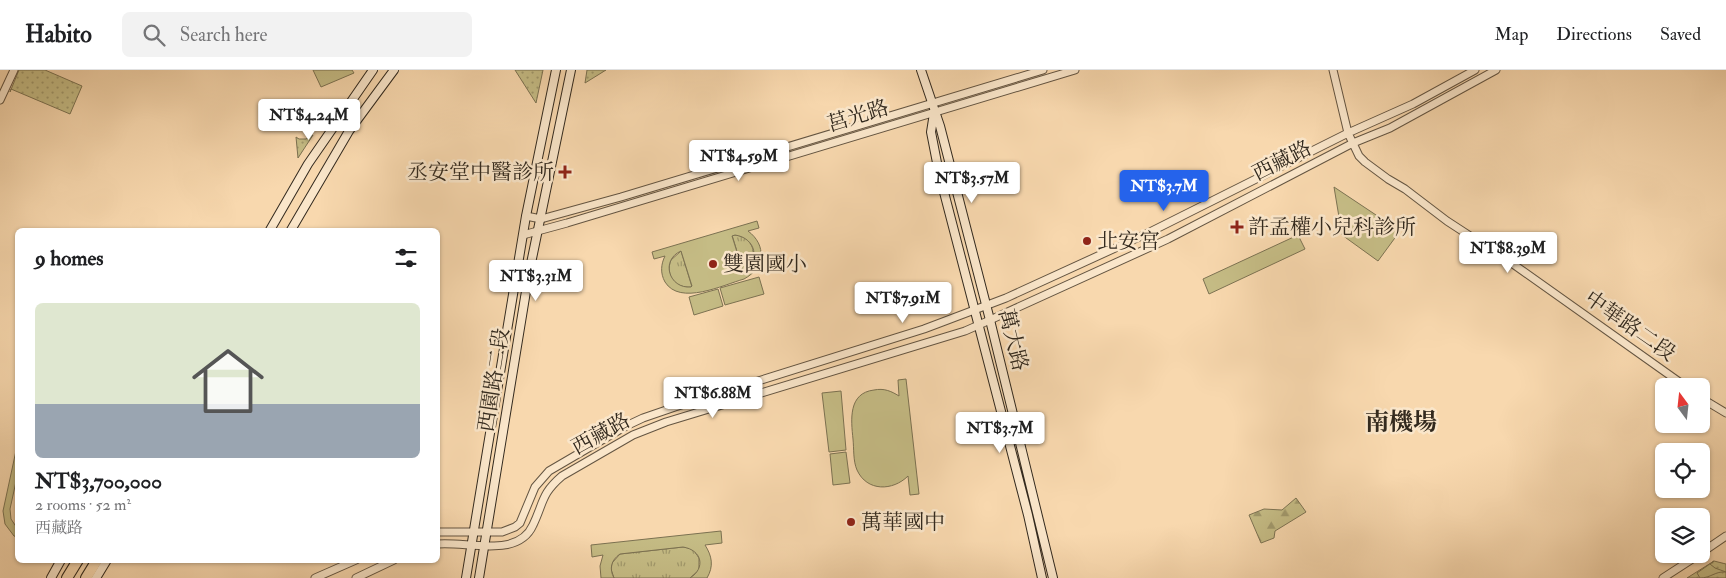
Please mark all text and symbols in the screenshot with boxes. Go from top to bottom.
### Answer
search box [122,12,472,57]
text: Habito [25,19,92,50]
icon: search [140,21,168,49]
text: Search here [180,23,268,47]
text: Map [1495,23,1528,46]
text: Directions [1556,23,1632,46]
text: Saved [1660,23,1701,46]
street label: 莒光路 [824,94,892,138]
pin: NT$4.24M [257,98,361,141]
text: NT$4.24M [269,105,349,125]
street label: 西藏路 [1248,135,1316,187]
pin: NT$4.59M [687,140,791,182]
text: NT$4.59M [700,146,778,166]
place label: 丞安堂中醫診所 [407,159,554,186]
pin: NT$3.57M [920,162,1024,204]
marker: 丞安堂中醫診所 [558,165,572,179]
text: NT$3.57M [935,168,1009,188]
pin: NT$3.7M [1118,170,1210,212]
text: NT$3.7M [1131,176,1197,196]
place label: 許孟權小兒科診所 [1248,214,1416,241]
marker: 許孟權小兒科診所 [1230,220,1244,234]
place label: 北安宮 [1097,228,1160,255]
pin: NT$8.39M [1456,232,1560,274]
marker: 北安宮 [1081,235,1093,247]
text: NT$8.39M [1470,238,1546,258]
icon: filters [392,244,420,272]
text: 9 homes [35,245,104,272]
place label: 雙園國小 [723,251,807,278]
marker: 雙園國小 [707,258,719,270]
pin: NT$3.31M [484,260,588,302]
text: NT$3.31M [500,266,572,286]
pin: NT$7.91M [851,282,955,324]
street label: 中華路二段 [1579,285,1681,367]
text: NT$7.91M [866,288,940,308]
street label: 萬大路 [992,306,1034,374]
street label: 西園路二段 [472,326,516,434]
icon: home [183,336,273,426]
pin: NT$6.88M [661,376,765,419]
north arrow [1655,378,1710,432]
map controls [1655,378,1710,563]
text: NT$6.88M [674,383,752,403]
street label: 西藏路 [567,407,635,461]
district label: 南機場 [1365,407,1437,438]
pin: NT$3.7M [954,412,1046,454]
text: NT$3.7M [967,418,1033,438]
button: locate [1655,443,1710,498]
text: NT$3,700,000 [35,468,162,495]
text: 2 rooms · 52 m² [35,495,131,515]
button: layers [1655,508,1710,563]
place label: 萬華國中 [861,509,945,536]
marker: 萬華國中 [845,516,857,528]
text: 西藏路 [35,518,83,538]

